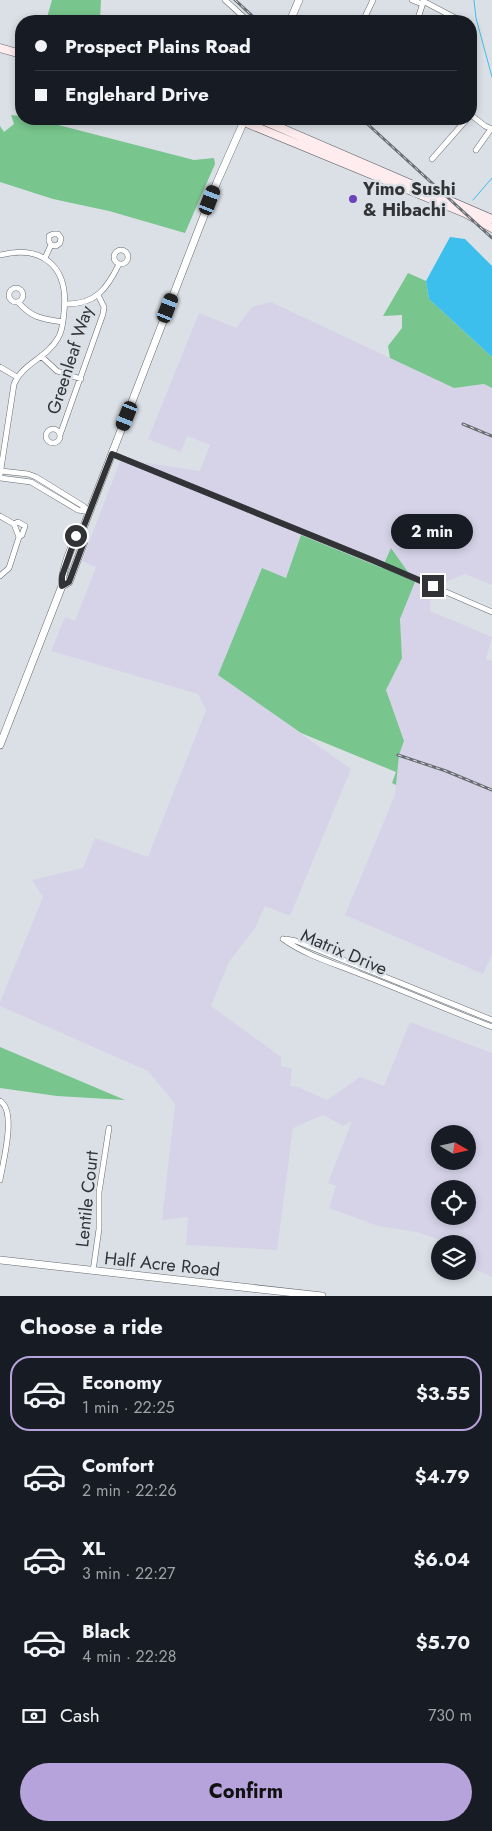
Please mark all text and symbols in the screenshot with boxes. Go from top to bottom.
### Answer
text: Prospect Plains Road [65,33,251,60]
text: Englehard Drive [65,81,209,108]
place label: Yimo Sushi & Hibachi [362,176,456,223]
car [197,183,222,217]
marker: Yimo Sushi & Hibachi [347,193,359,205]
car [155,291,180,325]
street label: Greenleaf Way [40,302,100,418]
car [114,399,139,433]
callout: 2 min [392,514,474,548]
text: 2 min [411,520,453,543]
route start [65,525,87,547]
route end [422,575,444,597]
street label: Matrix Drive [297,922,391,982]
north arrow [431,1125,476,1170]
map controls [431,1125,476,1280]
street label: Lentile Court [69,1149,105,1248]
button: locate [431,1180,476,1225]
button: layers [431,1235,476,1280]
street label: Half Acre Road [103,1245,221,1283]
text: Choose a ride [20,1310,163,1342]
text: Economy [82,1369,162,1396]
icon: car [22,1371,67,1416]
text: $3.55 [416,1380,470,1407]
text: 1 min · 22:25 [82,1396,175,1419]
text: Comfort [82,1452,154,1479]
icon: car [22,1454,67,1499]
text: $4.79 [415,1463,470,1490]
text: 2 min · 22:26 [82,1479,177,1502]
text: XL [82,1535,105,1562]
icon: car [22,1537,67,1582]
text: $6.04 [414,1546,470,1573]
text: 3 min · 22:27 [82,1562,176,1585]
text: Black [82,1618,130,1645]
icon: car [22,1620,67,1665]
text: $5.70 [416,1629,470,1656]
text: 4 min · 22:28 [82,1645,176,1668]
icon: cash [20,1702,48,1730]
text: Cash [60,1702,100,1729]
text: 730 m [428,1704,472,1727]
button: Confirm [20,1763,472,1821]

